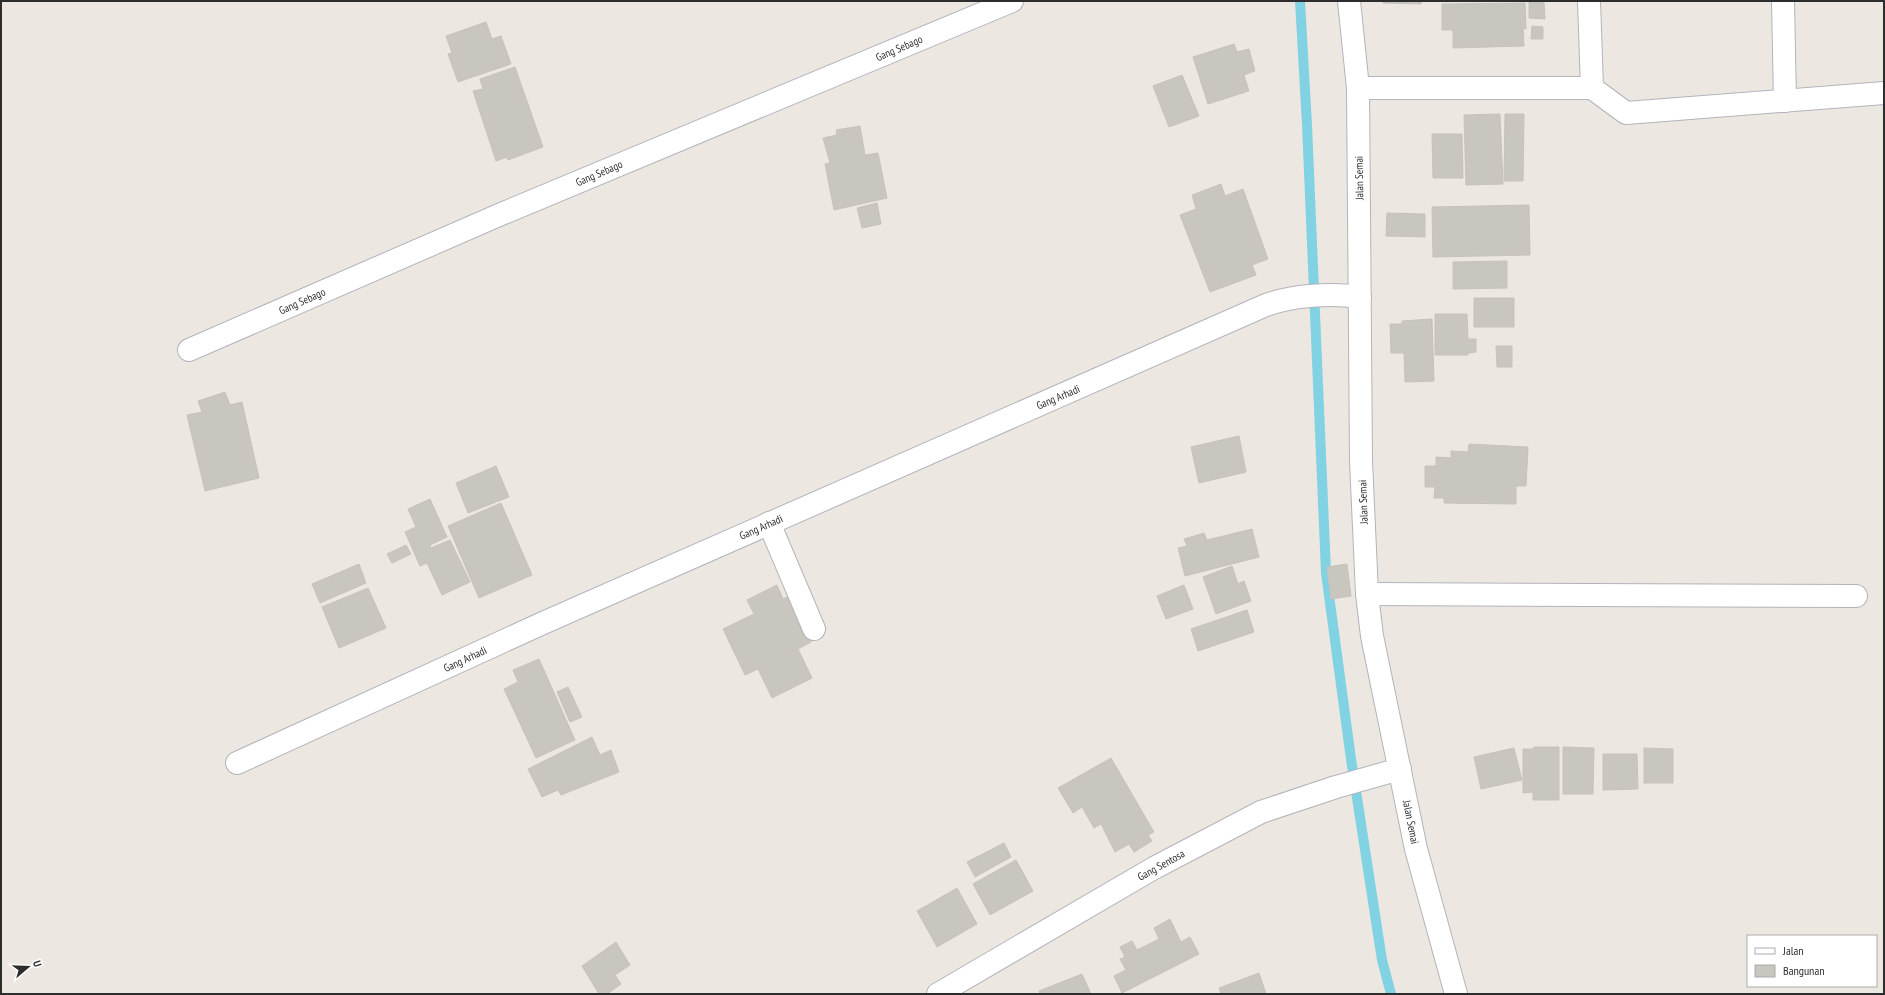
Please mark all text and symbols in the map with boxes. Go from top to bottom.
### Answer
street label: Gang Sebago [873,32,925,64]
street label: Jalan Semai [1352,156,1366,201]
street label: Gang Sebago [573,157,625,189]
street label: Gang Sebago [276,284,328,317]
street label: Gang Arhadi [1034,382,1082,412]
street label: Jalan Semai [1355,480,1371,525]
street label: Gang Arhadi [737,511,785,543]
street label: Gang Arhadi [441,643,489,675]
street label: Jalan Semai [1400,798,1422,845]
street label: Gang Sentosa [1135,846,1187,884]
legend [1747,935,1877,987]
text: Jalan [1782,943,1804,958]
north arrow [8,947,48,987]
text: U [30,959,45,969]
text: Bangunan [1783,963,1824,978]

